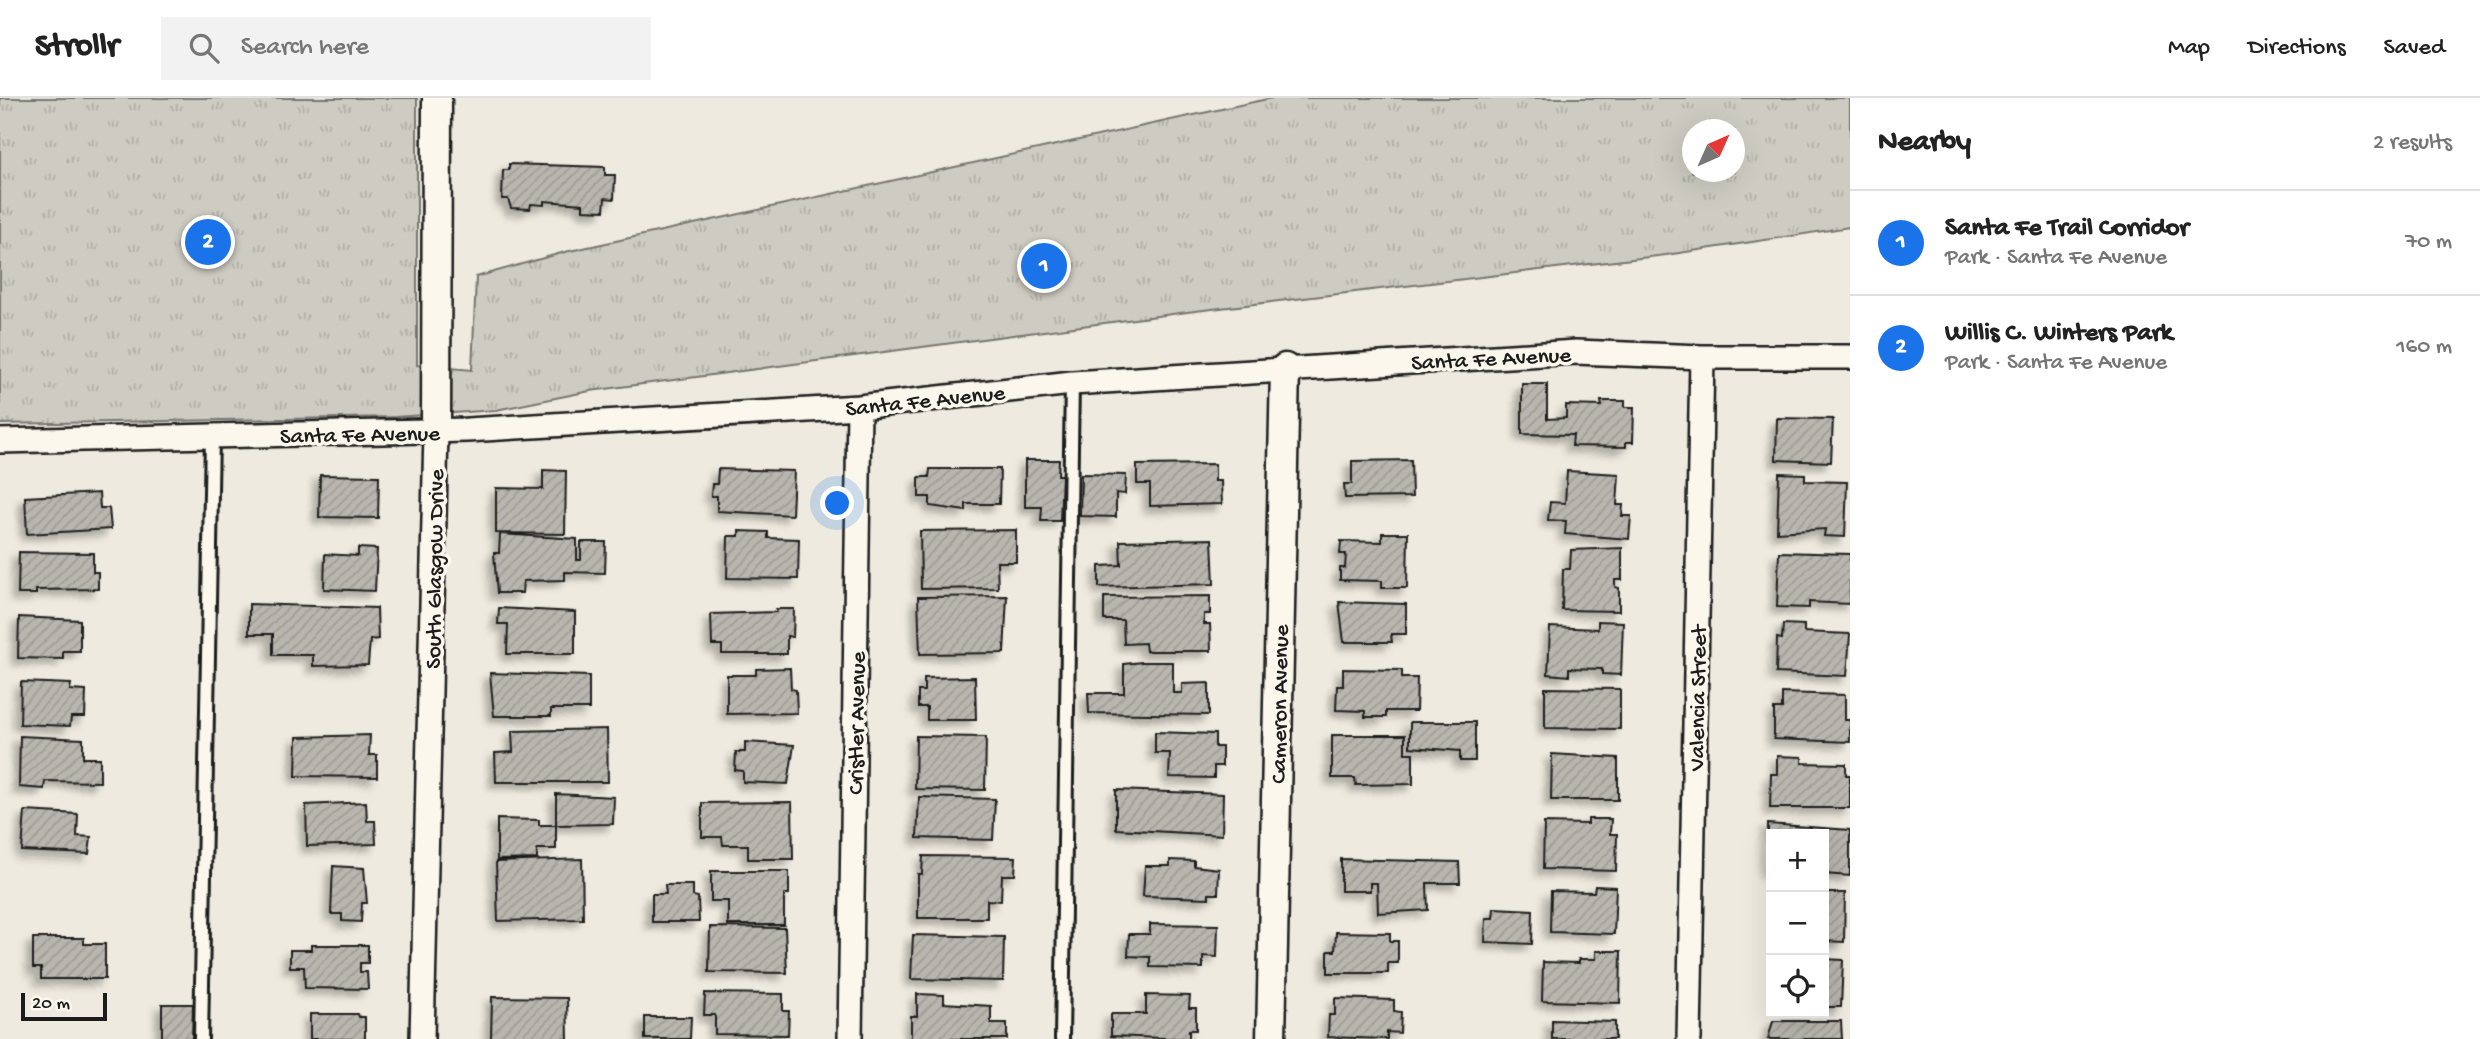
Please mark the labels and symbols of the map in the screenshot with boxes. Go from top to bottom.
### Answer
north arrow [1682,119,1745,182]
pin: 2 [185,216,231,268]
pin: 1 [1021,240,1067,292]
street label: Santa Fe Avenue [1410,343,1573,378]
street label: Santa Fe Avenue [844,381,1008,424]
street label: Santa Fe Avenue [280,422,442,451]
street label: South Glasgow Drive [421,468,452,669]
your location [820,486,854,520]
street label: Cameron Avenue [1267,623,1296,784]
street label: Valencia Street [1685,623,1714,772]
street label: Cristler Avenue [844,650,873,795]
scale bar [21,990,107,1022]

